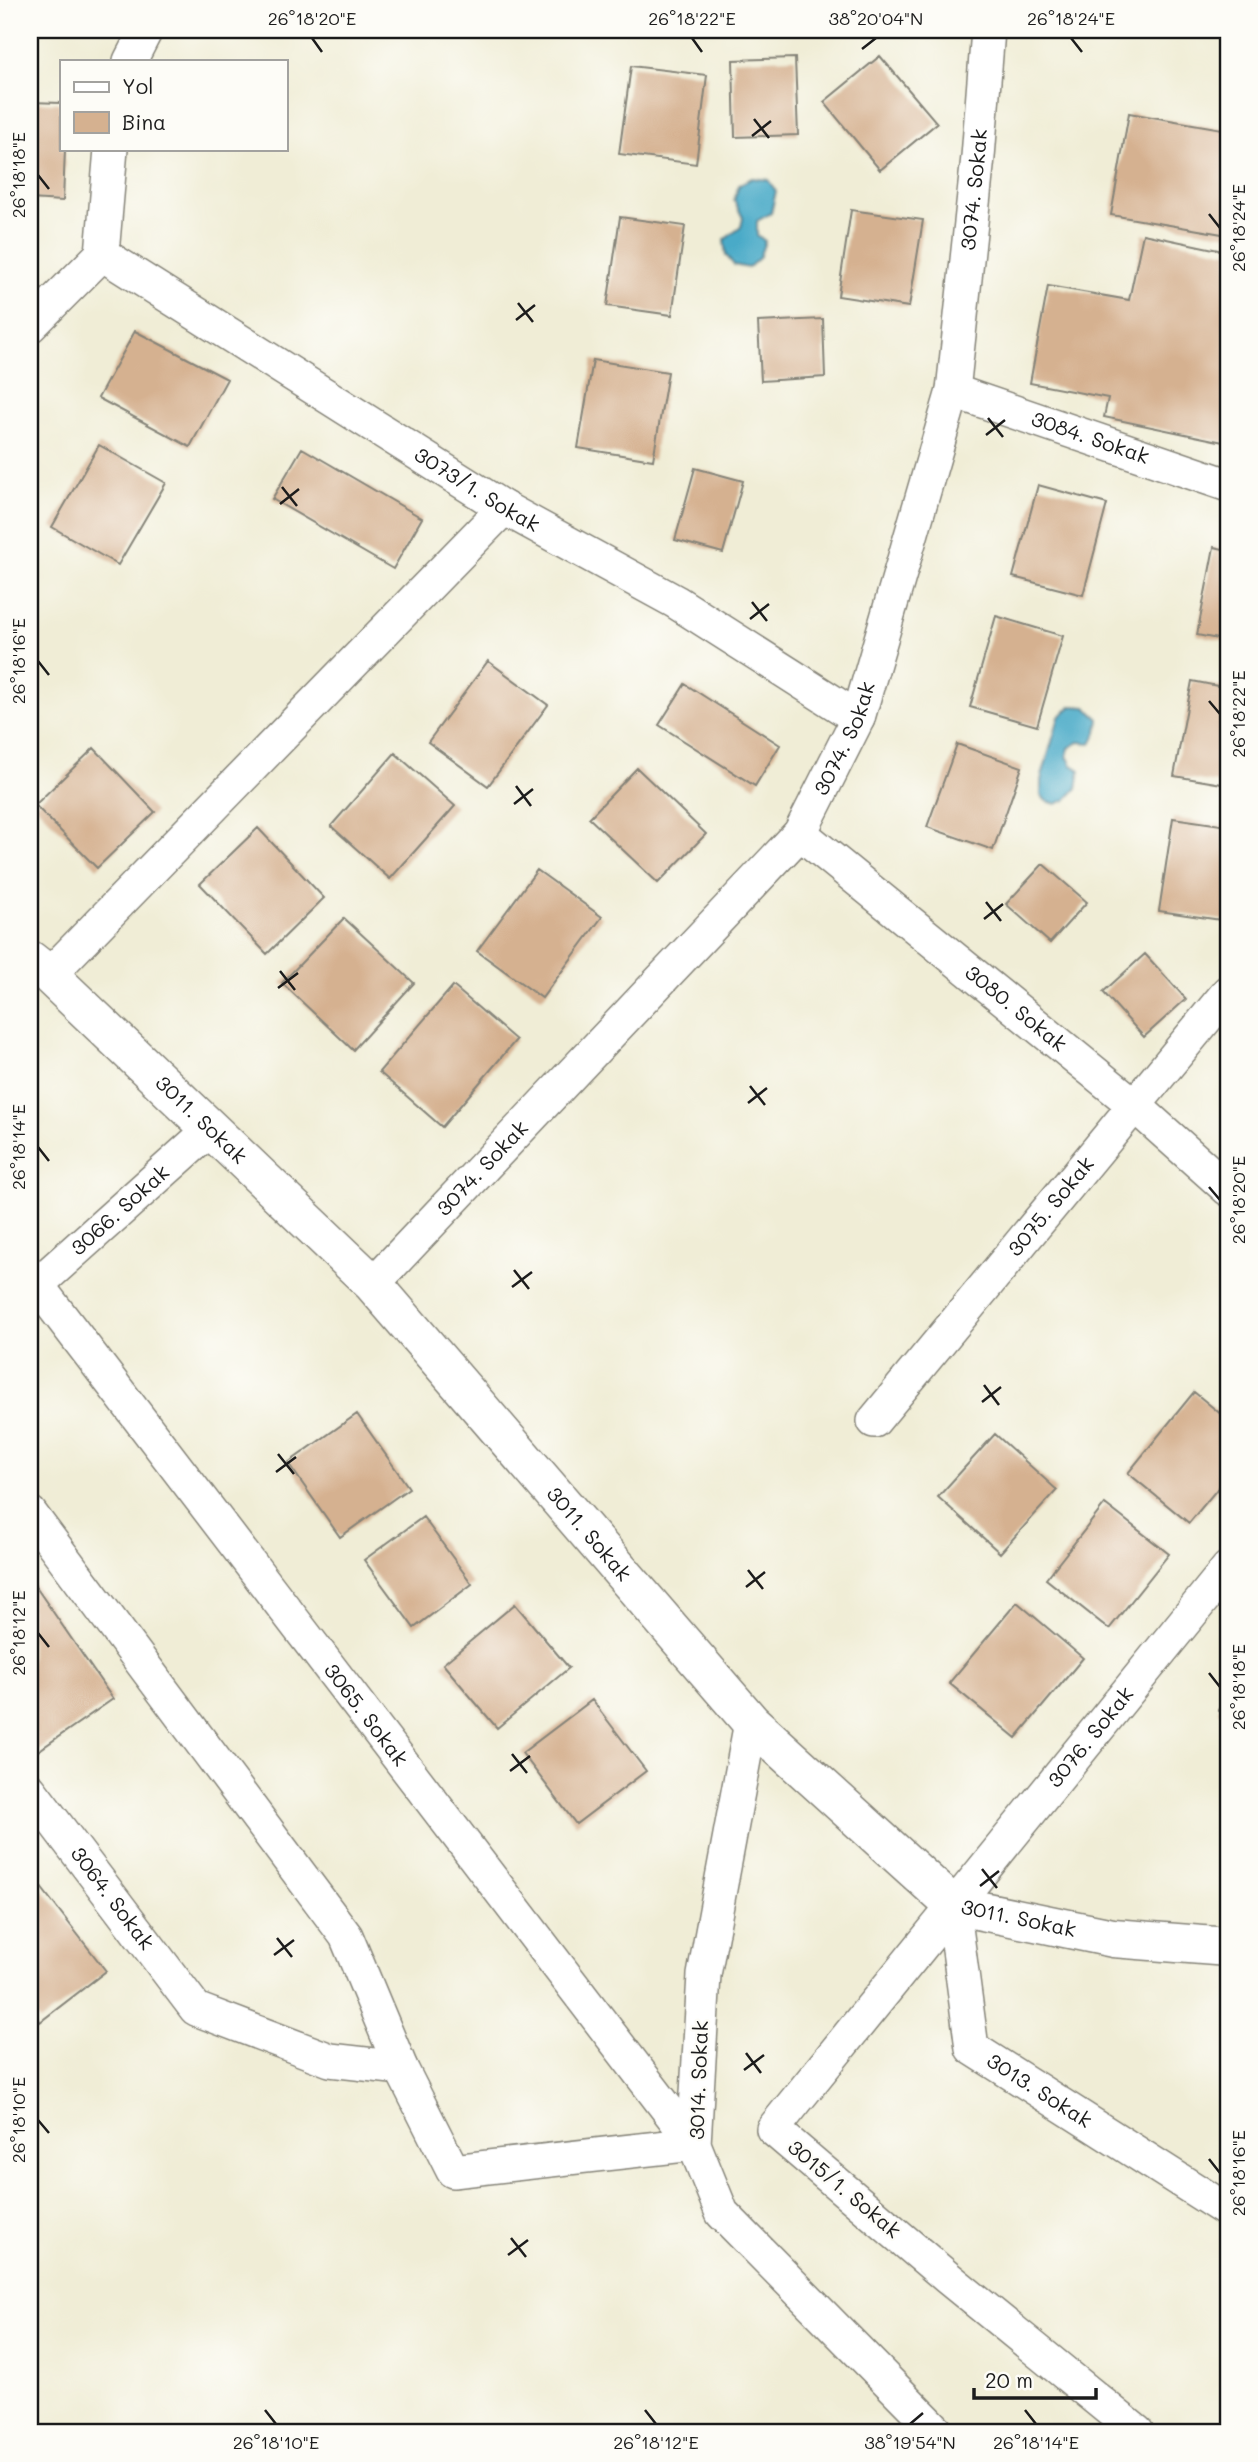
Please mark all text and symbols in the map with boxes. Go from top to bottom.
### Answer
text: 26°18'20"E [268,6,356,30]
text: 26°18'22"E [648,6,736,30]
text: 38°20'04"N [829,6,923,30]
text: 26°18'24"E [1027,6,1115,30]
legend [60,60,287,150]
text: Yol [122,72,153,99]
text: Bina [122,108,166,135]
street label: 3074. Sokak [953,128,992,251]
text: 26°18'18"E [6,132,30,218]
text: 26°18'24"E [1226,184,1250,272]
street label: 3084. Sokak [1028,404,1153,469]
street label: 3073/1. Sokak [410,440,545,537]
text: 26°18'16"E [6,618,30,704]
text: 26°18'22"E [1226,670,1250,758]
street label: 3074. Sokak [806,678,880,799]
street label: 3080. Sokak [960,958,1073,1057]
street label: 3011. Sokak [150,1069,253,1169]
text: 26°18'14"E [6,1104,30,1190]
street label: 3074. Sokak [430,1114,533,1221]
street label: 3075. Sokak [1001,1150,1099,1261]
text: 26°18'20"E [1226,1156,1250,1244]
street label: 3066. Sokak [64,1158,174,1260]
street label: 3011. Sokak [541,1480,638,1586]
text: 26°18'12"E [6,1590,30,1676]
text: 26°18'18"E [1226,1644,1250,1730]
street label: 3065. Sokak [319,1657,415,1771]
street label: 3076. Sokak [1041,1680,1139,1792]
street label: 3064. Sokak [65,1840,161,1955]
street label: 3011. Sokak [959,1892,1079,1942]
street label: 3014. Sokak [682,2020,713,2140]
street label: 3013. Sokak [982,2046,1098,2133]
text: 26°18'10"E [6,2077,30,2163]
text: 26°18'16"E [1226,2130,1250,2216]
street label: 3015/1. Sokak [783,2133,907,2243]
scale bar [974,2357,1097,2401]
text: 20 m [985,2366,1033,2393]
text: 26°18'10"E [233,2430,319,2454]
text: 26°18'12"E [613,2430,699,2454]
text: 38°19'54"N [864,2430,956,2454]
text: 26°18'14"E [993,2430,1079,2454]

